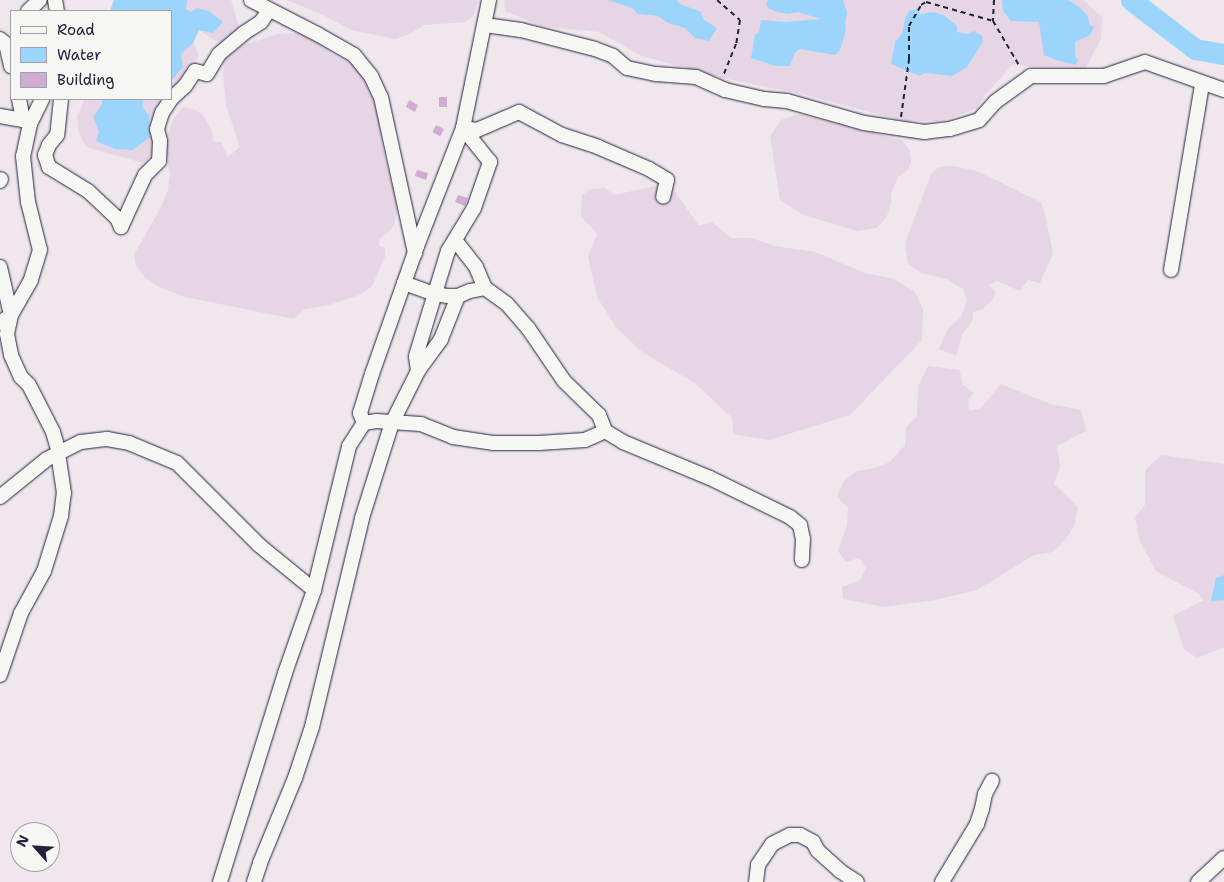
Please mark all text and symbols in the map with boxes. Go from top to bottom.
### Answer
legend [10,10,172,100]
text: Road [57,20,95,40]
text: Water [57,45,101,65]
text: Building [57,70,114,90]
north arrow [10,822,60,872]
text: N [12,832,33,850]

